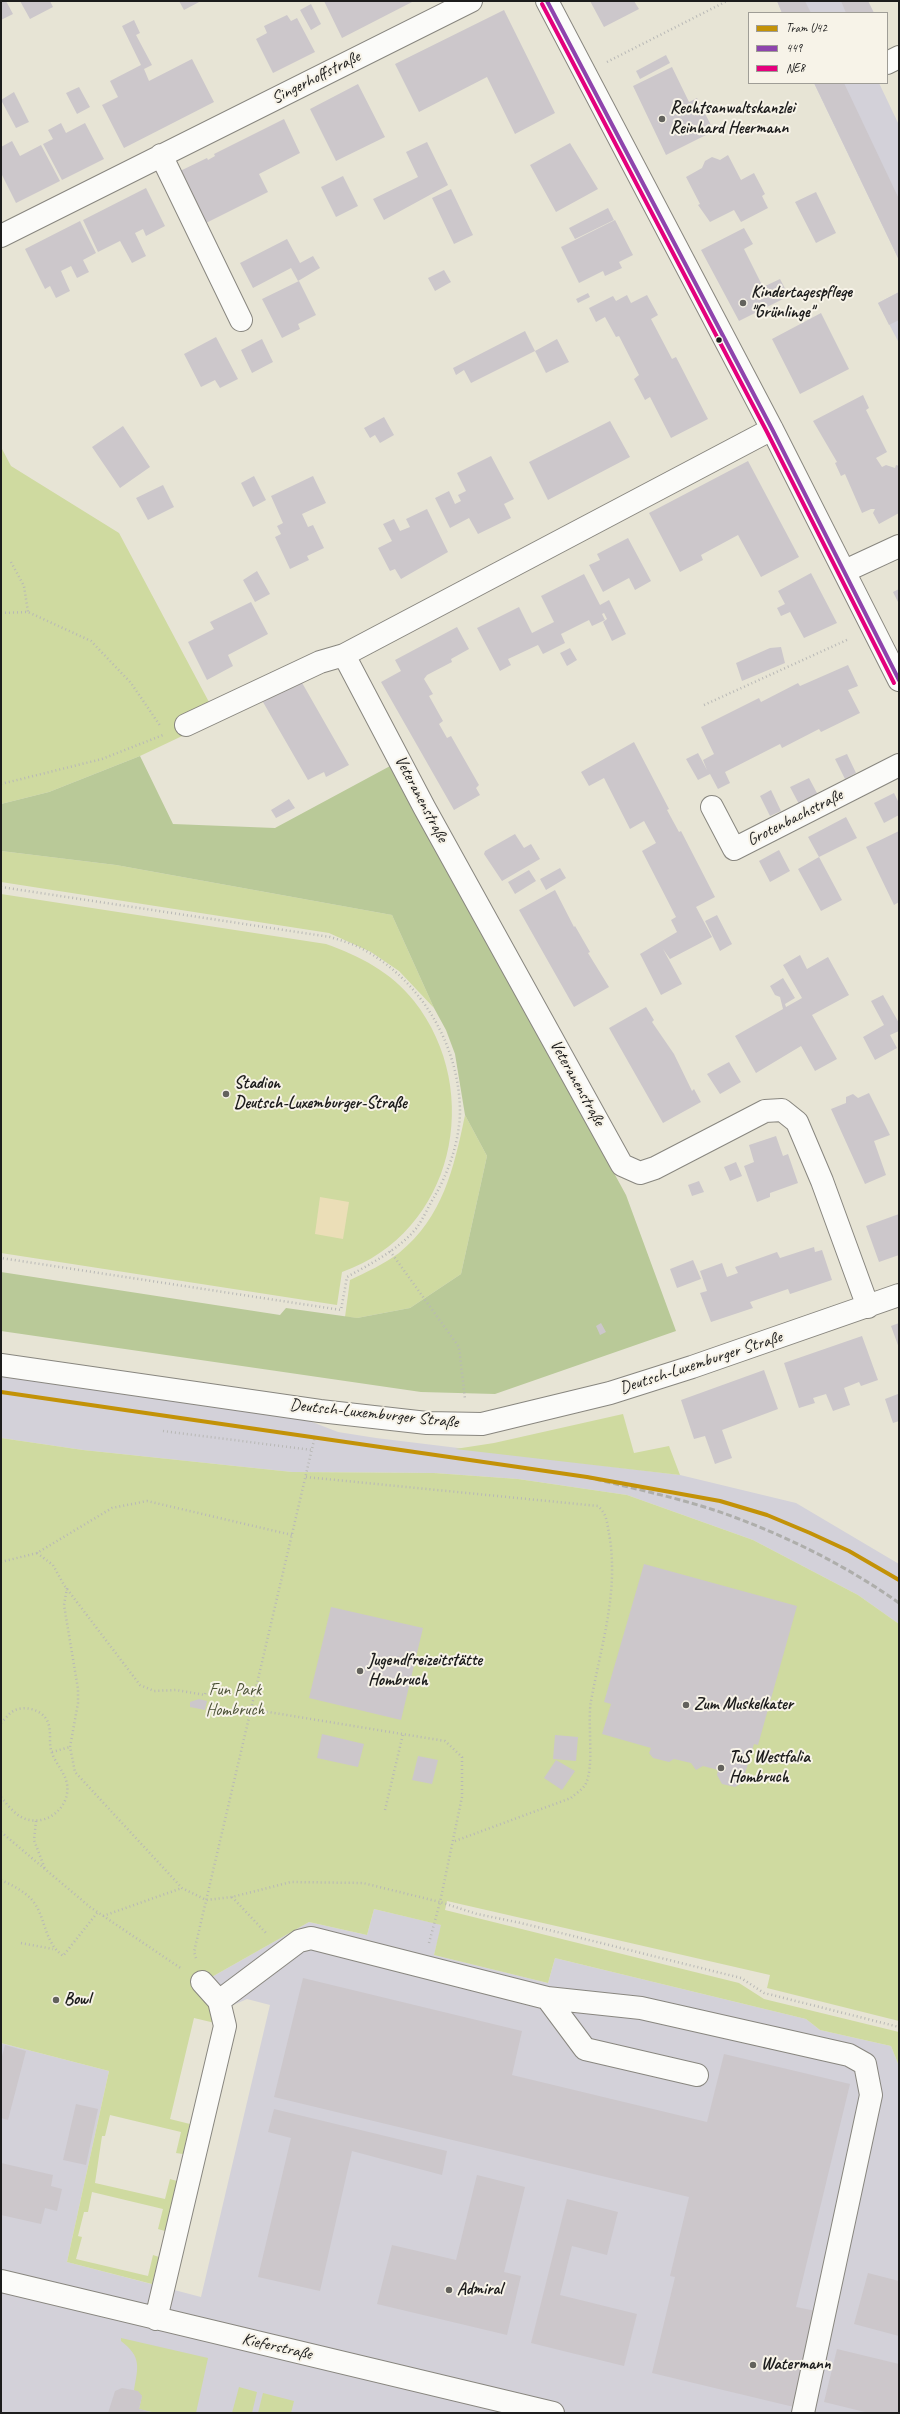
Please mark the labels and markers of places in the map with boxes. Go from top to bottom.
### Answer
place label: Rechtsanwaltskanzlei Reinhard Heermann [670,99,795,139]
marker: Rechtsanwaltskanzlei Reinhard Heermann [657,114,667,124]
place label: Kindertagespflege "Grünlinge" [751,283,852,323]
marker: Kindertagespflege "Grünlinge" [738,298,748,308]
unlabelled marker [714,335,724,345]
place label: Stadion Deutsch-Luxemburger-Straße [234,1074,407,1114]
marker: Stadion Deutsch-Luxemburger-Straße [221,1089,231,1099]
place label: Jugendfreizeitstätte Hombruch [368,1651,482,1691]
marker: Jugendfreizeitstätte Hombruch [355,1666,365,1676]
place label: Zum Muskelkater [694,1695,793,1715]
marker: Zum Muskelkater [681,1700,691,1710]
place label: TuS Westfalia Hombruch [729,1748,810,1788]
marker: TuS Westfalia Hombruch [716,1763,726,1773]
place label: Bowl [64,1990,91,2010]
marker: Bowl [51,1995,61,2005]
place label: Admiral [457,2280,502,2300]
marker: Admiral [444,2285,454,2295]
place label: Watermann [761,2355,831,2375]
marker: Watermann [748,2360,758,2370]

